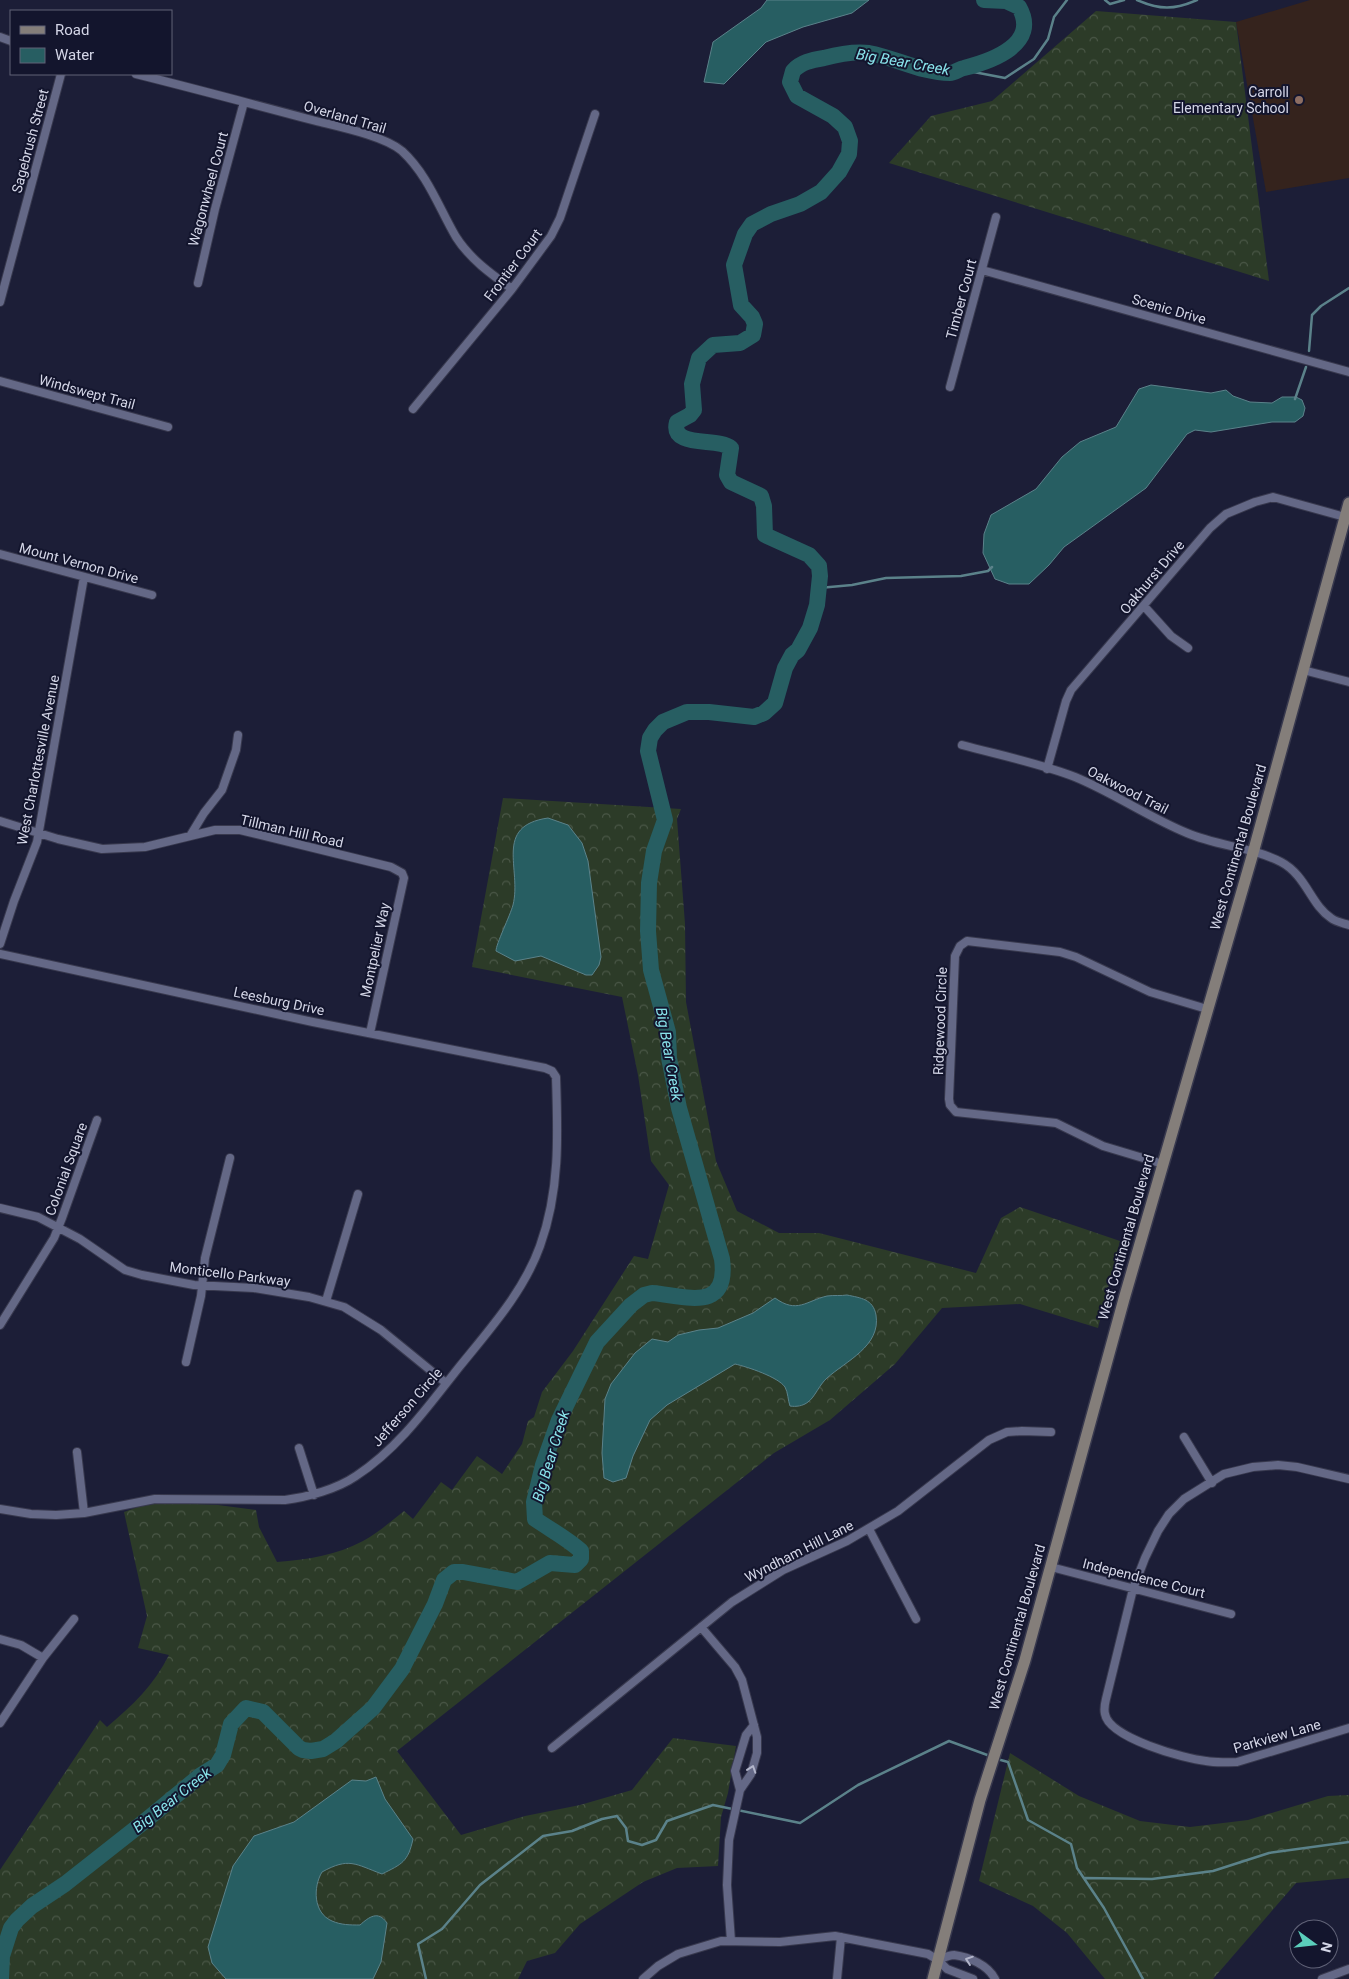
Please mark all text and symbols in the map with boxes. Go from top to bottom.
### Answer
legend [10,10,172,75]
text: Road [55,21,89,39]
water label: Big Bear Creek [855,45,952,79]
text: Water [55,46,94,64]
place label: Carroll Elementary School [1173,84,1289,116]
street label: Sagebrush Street [8,87,52,195]
marker: Carroll Elementary School [1293,94,1305,106]
street label: Overland Trail [302,98,388,136]
street label: Wagonwheel Court [185,130,231,248]
street label: Frontier Court [481,226,546,304]
street label: Timber Court [943,257,979,341]
street label: Scenic Drive [1130,291,1208,327]
street label: Windswept Trail [37,371,137,413]
street label: Oakhurst Drive [1117,537,1187,617]
street label: Mount Vernon Drive [18,539,140,587]
street label: West Charlottesville Avenue [14,674,62,846]
street label: West Continental Boulevard [1207,762,1269,932]
street label: Oakwood Trail [1085,763,1171,817]
street label: Tillman Hill Road [239,811,345,851]
street label: Montpelier Way [357,901,393,999]
street label: Ridgewood Circle [930,967,950,1075]
street label: Leesburg Drive [232,984,326,1018]
water label: Big Bear Creek [652,1006,686,1103]
street label: Colonial Square [42,1120,90,1218]
street label: West Continental Boulevard [1095,1152,1157,1322]
street label: Monticello Parkway [169,1259,292,1289]
street label: Jefferson Circle [369,1365,445,1449]
water label: Big Bear Creek [529,1407,574,1504]
street label: Wyndham Hill Lane [742,1517,856,1585]
street label: West Continental Boulevard [986,1542,1048,1712]
street label: Independence Court [1081,1555,1207,1601]
street label: Parkview Lane [1231,1716,1323,1756]
water label: Big Bear Creek [129,1763,215,1836]
one-way arrow [746,1765,756,1774]
north arrow [1289,1919,1339,1969]
text: N [1318,1941,1336,1954]
one-way arrow [966,1956,974,1966]

